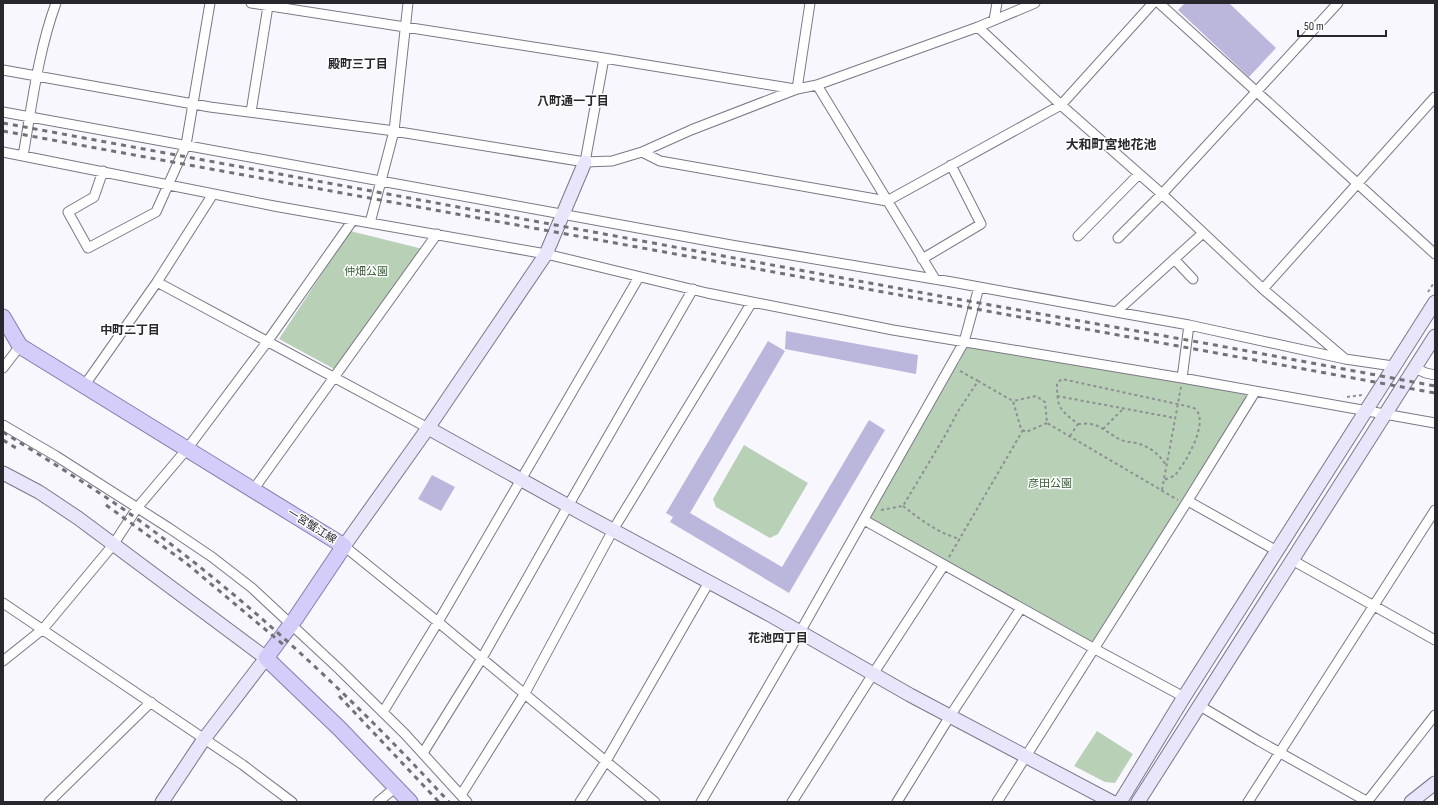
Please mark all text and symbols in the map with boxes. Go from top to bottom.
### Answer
scale bar [1298,12,1386,38]
text: 50 m [1304,19,1324,34]
district label: 殿町三丁目 [328,57,388,72]
district label: 八町通一丁目 [537,94,609,109]
district label: 大和町宮地花池 [1065,137,1157,153]
park label: 仲畑公園 [344,265,388,278]
district label: 中町二丁目 [100,323,160,338]
park label: 彦田公園 [1028,477,1072,490]
street label: 一宮蟹江線 [285,506,339,546]
district label: 花池四丁目 [748,631,808,646]

